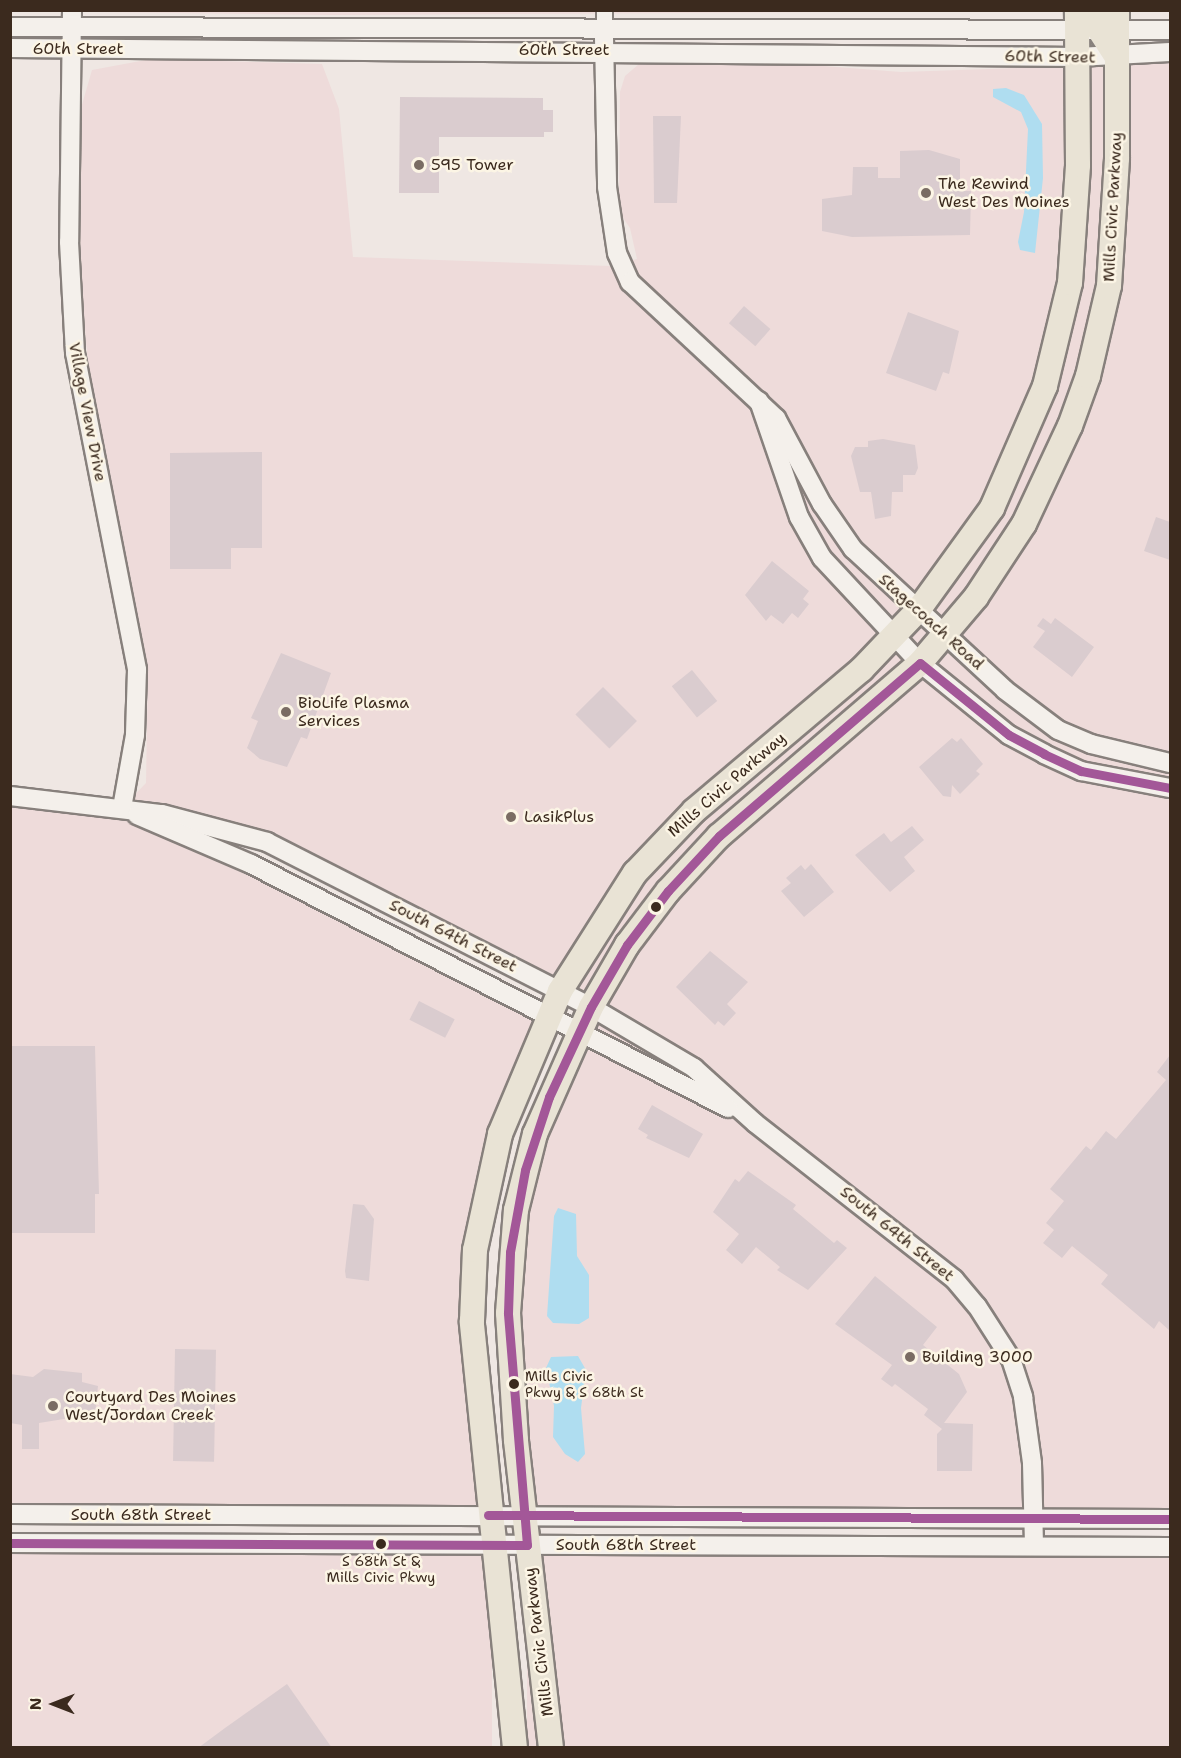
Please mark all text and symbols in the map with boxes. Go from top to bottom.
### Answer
street label: 60th Street [32,39,124,59]
street label: 60th Street [518,40,610,60]
street label: 60th Street [1004,47,1096,67]
street label: Mills Civic Parkway [1099,132,1127,282]
place label: 595 Tower [431,155,514,175]
marker: 595 Tower [412,158,426,172]
place label: The Rewind West Des Moines [938,174,1070,212]
marker: The Rewind West Des Moines [919,186,933,200]
street label: Village View Drive [64,341,110,483]
street label: Stagecoach Road [875,570,987,674]
place label: BioLife Plasma Services [298,693,409,731]
marker: BioLife Plasma Services [279,705,293,719]
street label: Mills Civic Parkway [664,729,790,841]
place label: LasikPlus [524,807,594,827]
marker: LasikPlus [502,808,520,826]
street label: South 64th Street [386,896,520,976]
unlabelled marker [650,901,662,913]
street label: South 64th Street [836,1182,958,1286]
place label: Building 3000 [922,1347,1033,1367]
marker: Building 3000 [903,1350,917,1364]
place label: Mills Civic Pkwy & S 68th St [525,1368,644,1400]
marker: Mills Civic Pkwy & S 68th St [508,1378,520,1390]
place label: Courtyard Des Moines West/Jordan Creek [65,1387,236,1425]
marker: Courtyard Des Moines West/Jordan Creek [46,1399,60,1413]
street label: South 68th Street [71,1505,211,1525]
street label: South 68th Street [556,1535,696,1555]
marker: S 68th St & Mills Civic Pkwy [375,1538,387,1550]
place label: S 68th St & Mills Civic Pkwy [327,1553,435,1586]
street label: Mills Civic Parkway [520,1566,558,1718]
north arrow [24,1674,84,1734]
text: N [25,1698,46,1710]

